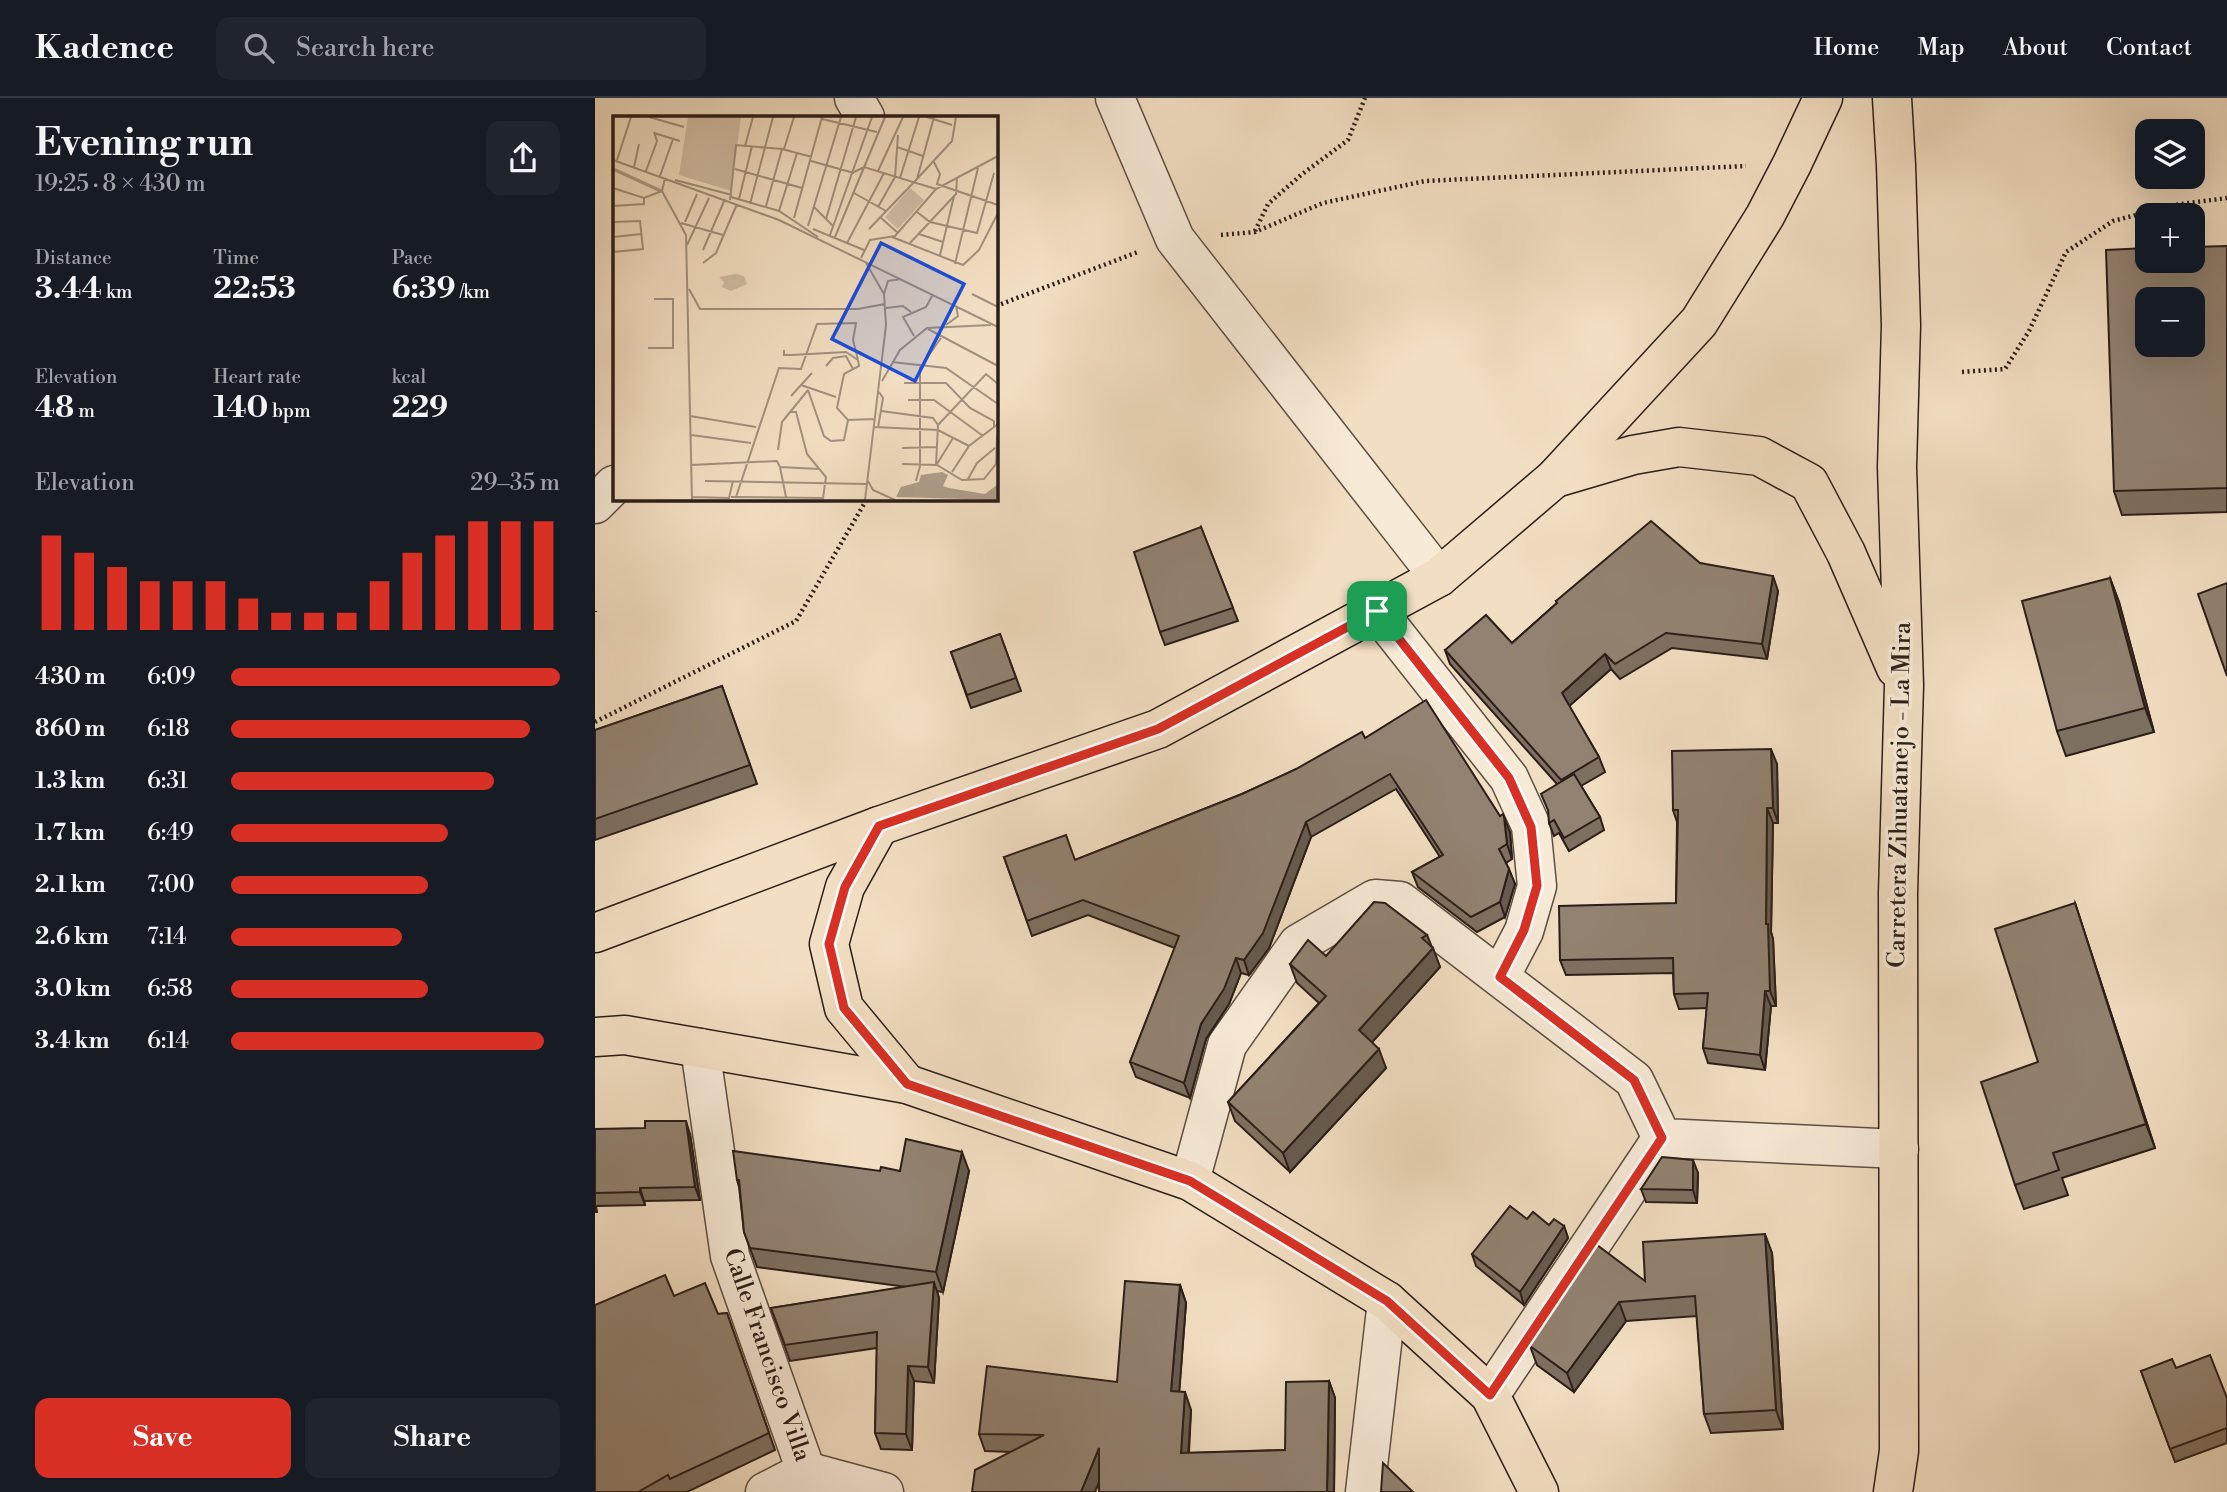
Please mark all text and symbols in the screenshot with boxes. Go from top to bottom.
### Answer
search box [216,17,706,80]
text: Kadence [35,28,174,69]
icon: search [240,29,278,67]
text: Search here [296,32,435,64]
text: Home [1814,33,1879,63]
text: Map [1917,33,1965,63]
text: About [2003,33,2068,63]
text: Contact [2106,33,2192,63]
inset map [613,116,997,500]
map controls [2135,119,2205,357]
button: layers [2135,119,2205,189]
text: Evening run [35,120,253,167]
button: share [486,121,560,195]
text: 19:25 · 8 × 430 m [35,170,206,198]
button: + [2135,203,2205,273]
text: Distance [35,246,112,270]
text: Time [213,246,259,270]
text: Pace [392,246,432,270]
text: 3.44 [35,270,102,308]
text: 22:53 [213,270,296,308]
text: 6:39 [392,270,456,308]
text: km [102,280,132,304]
text: /km [456,280,490,304]
button: − [2135,287,2205,357]
text: Elevation [35,365,117,389]
text: Heart rate [213,365,301,389]
text: kcal [392,365,426,389]
text: 48 [35,389,74,427]
text: 140 [213,389,268,427]
text: 229 [392,389,448,427]
text: m [74,399,95,423]
text: bpm [268,399,311,423]
text: Elevation [35,469,135,497]
text: 29–35 m [470,469,560,497]
pin [1347,581,1407,641]
icon: arrive [1358,592,1396,630]
street label: Carretera Zihuatanejo - La Mira [1882,621,1918,968]
text: 430 m [35,663,106,691]
text: 6:09 [147,663,195,691]
text: 860 m [35,715,105,743]
text: 6:18 [147,715,190,743]
text: 1.3 km [35,767,105,795]
text: 6:31 [147,767,188,795]
text: 1.7 km [35,819,105,847]
text: 6:49 [147,819,194,847]
text: 2.1 km [35,871,106,899]
text: 7:00 [147,871,195,899]
text: 2.6 km [35,923,109,951]
text: 7:14 [147,923,187,951]
text: 3.0 km [35,975,111,1003]
text: 6:58 [147,975,193,1003]
text: 3.4 km [35,1027,109,1055]
text: 6:14 [147,1027,189,1055]
street label: Calle Francisco Villa [716,1245,818,1466]
button: Save [35,1398,291,1478]
button: Share [305,1398,560,1478]

